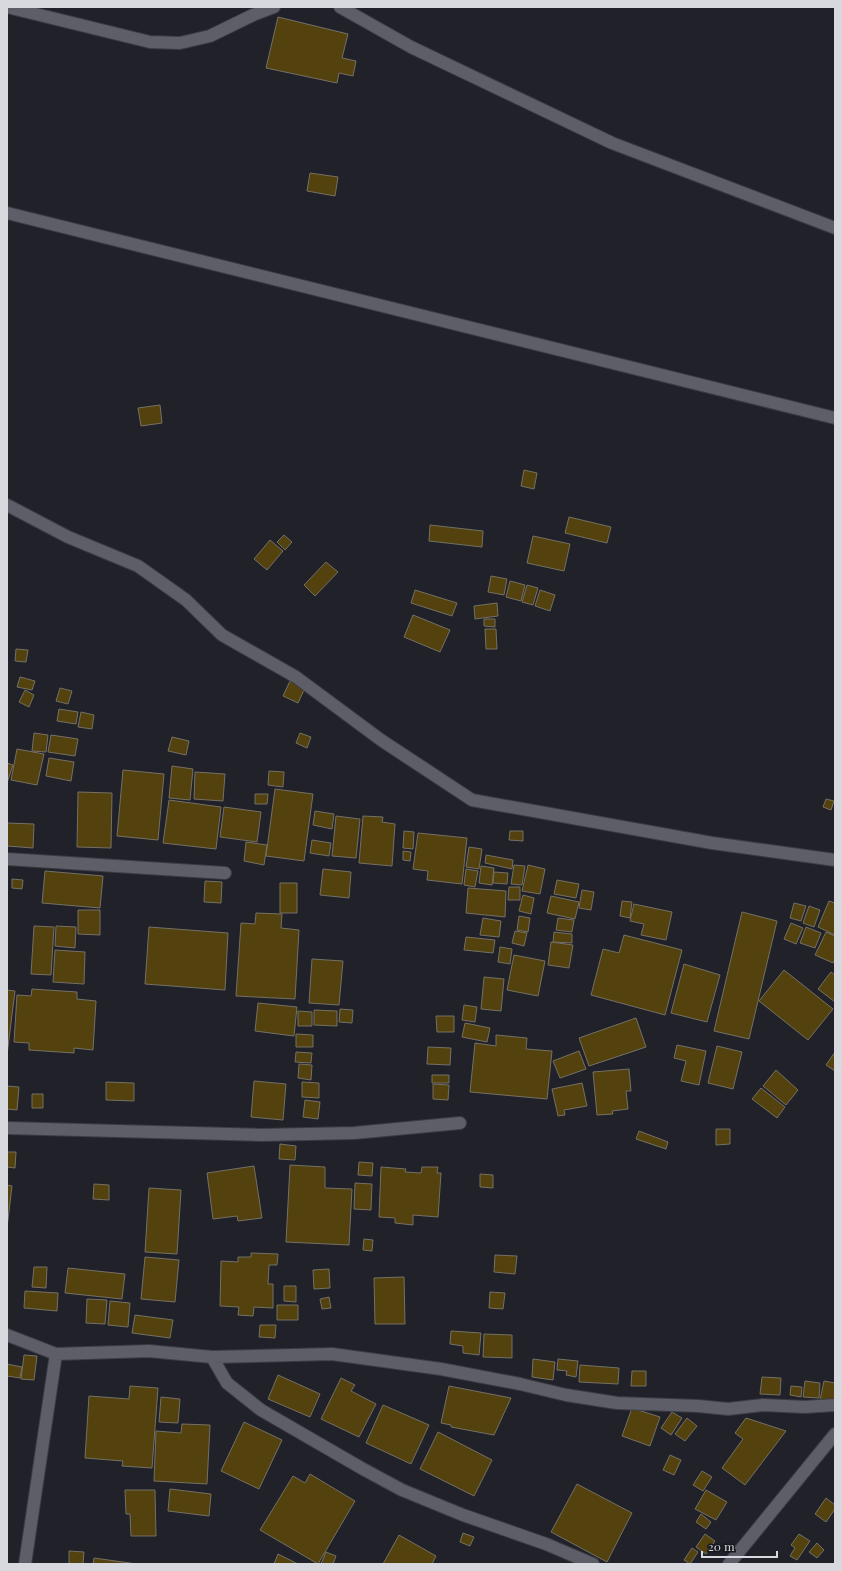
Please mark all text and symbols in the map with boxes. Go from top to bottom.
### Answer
scale bar [702,1533,777,1559]
text: 20 m [708,1538,735,1554]

